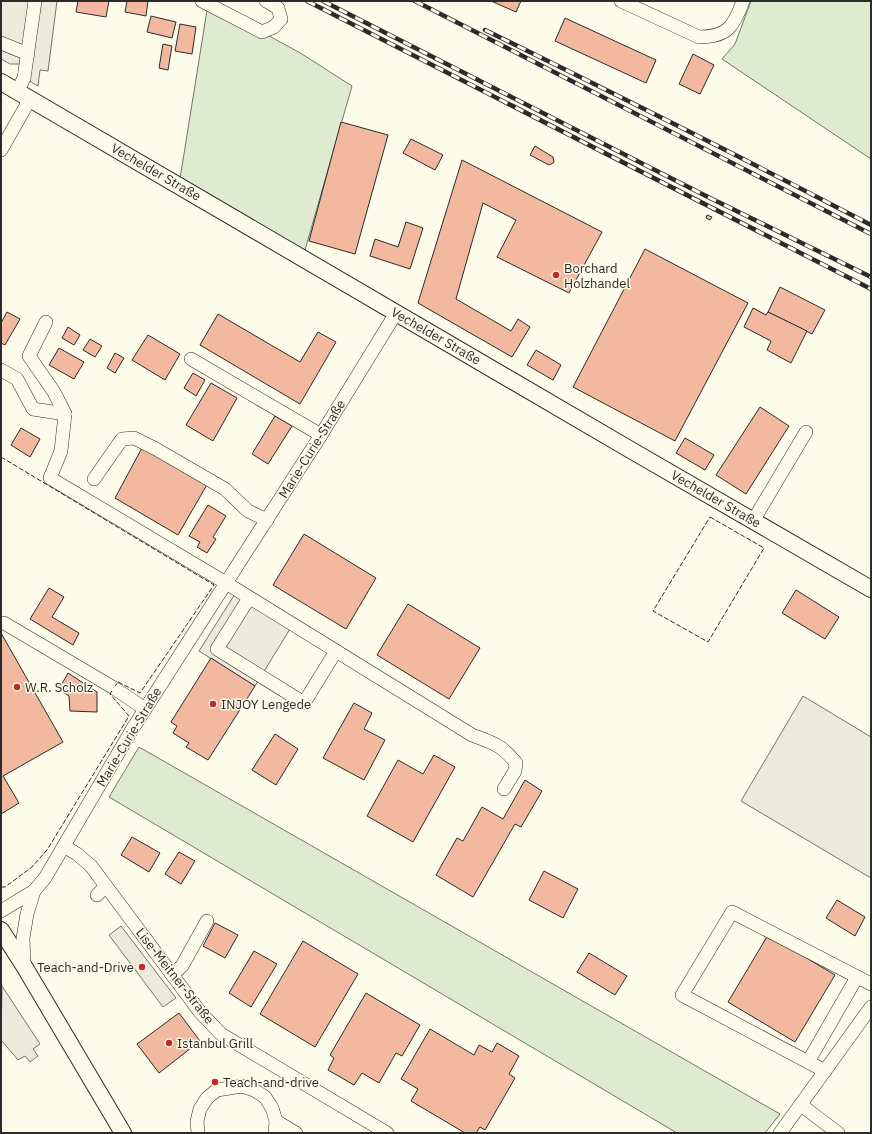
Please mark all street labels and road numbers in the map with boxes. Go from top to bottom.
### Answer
street label: Vechelder Straße [108,139,204,205]
street label: Vechelder Straße [388,303,484,369]
street label: Marie-Curie-Straße [275,397,349,501]
street label: Vechelder Straße [668,466,764,532]
street label: Marie-Curie-Straße [93,684,165,790]
street label: Lise-Meitner-Straße [132,925,218,1027]

